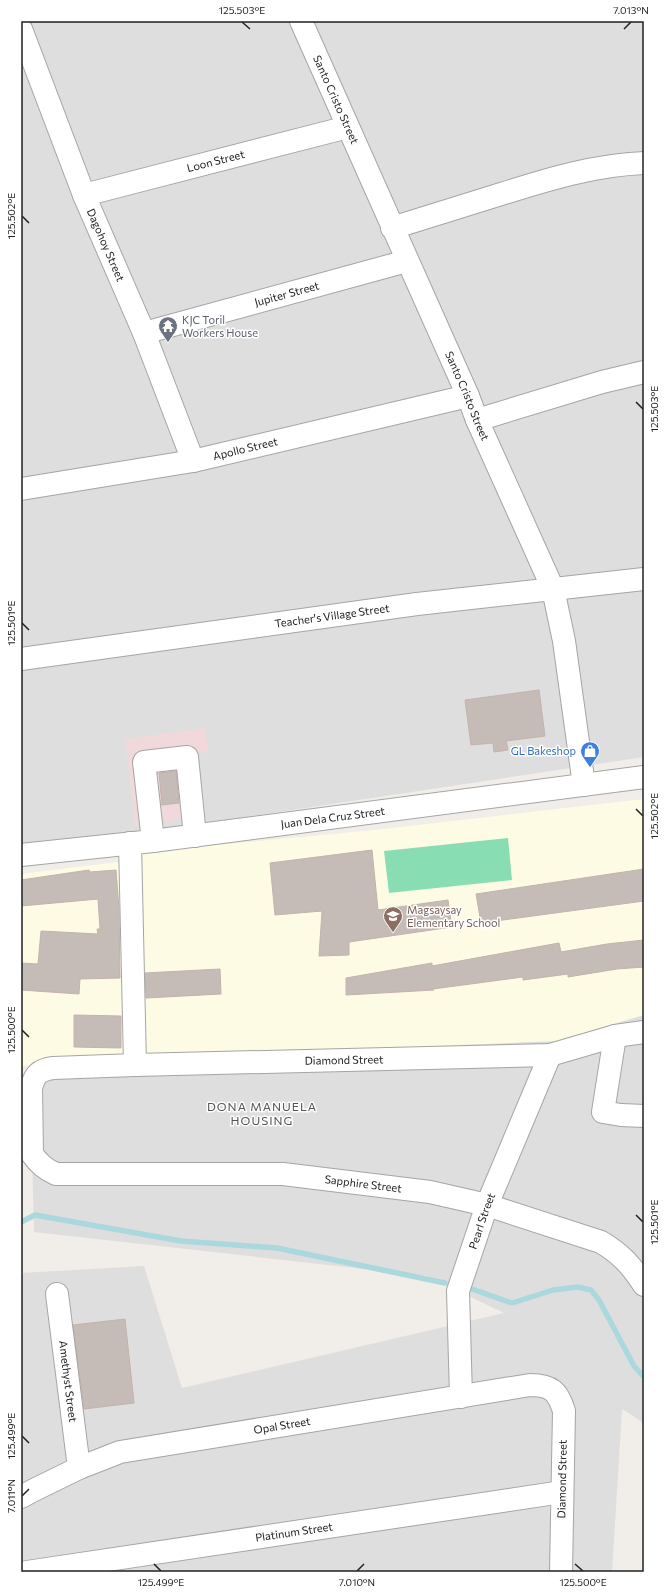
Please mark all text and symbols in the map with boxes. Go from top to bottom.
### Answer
text: 125.503°E [219,4,265,16]
text: 7.013°N [613,4,649,16]
street label: Santo Cristo Street [311,53,362,146]
street label: Loon Street [185,147,246,174]
text: 125.502°E [5,193,17,239]
street label: Dagohoy Street [85,206,128,284]
street label: Jupiter Street [253,278,321,309]
place label: KJC Toril Workers House [182,313,258,339]
temple icon: KJC Toril Workers House [157,315,179,343]
street label: Santo Cristo Street [443,349,492,443]
text: 125.503°E [648,386,660,432]
street label: Apollo Street [212,434,279,462]
text: 125.501°E [5,600,17,646]
street label: Teacher's Village Street [274,601,391,630]
shop icon: GL Bakeshop [579,740,601,768]
place label: GL Bakeshop [511,744,576,757]
text: 125.502°E [648,793,660,839]
street label: Juan Dela Cruz Street [280,804,386,831]
place label: Magsaysay Elementary School [407,903,500,929]
school or university icon: Magsaysay Elementary School [382,905,404,933]
text: 125.500°E [5,1006,17,1054]
street label: Diamond Street [305,1052,384,1067]
district label: DONA MANUELA HOUSING [207,1099,317,1127]
street label: Sapphire Street [324,1172,403,1195]
street label: Pearl Street [466,1190,498,1251]
text: 125.501°E [648,1199,660,1245]
street label: Amethyst Street [57,1340,80,1423]
text: 125.499°E [5,1413,17,1459]
street label: Opal Street [253,1414,312,1436]
street label: Diamond Street [554,1439,569,1518]
text: 7.011°N [5,1479,17,1513]
street label: Platinum Street [254,1519,334,1544]
text: 125.499°E [138,1576,184,1588]
text: 7.010°N [339,1576,375,1588]
text: 125.500°E [559,1576,607,1588]

